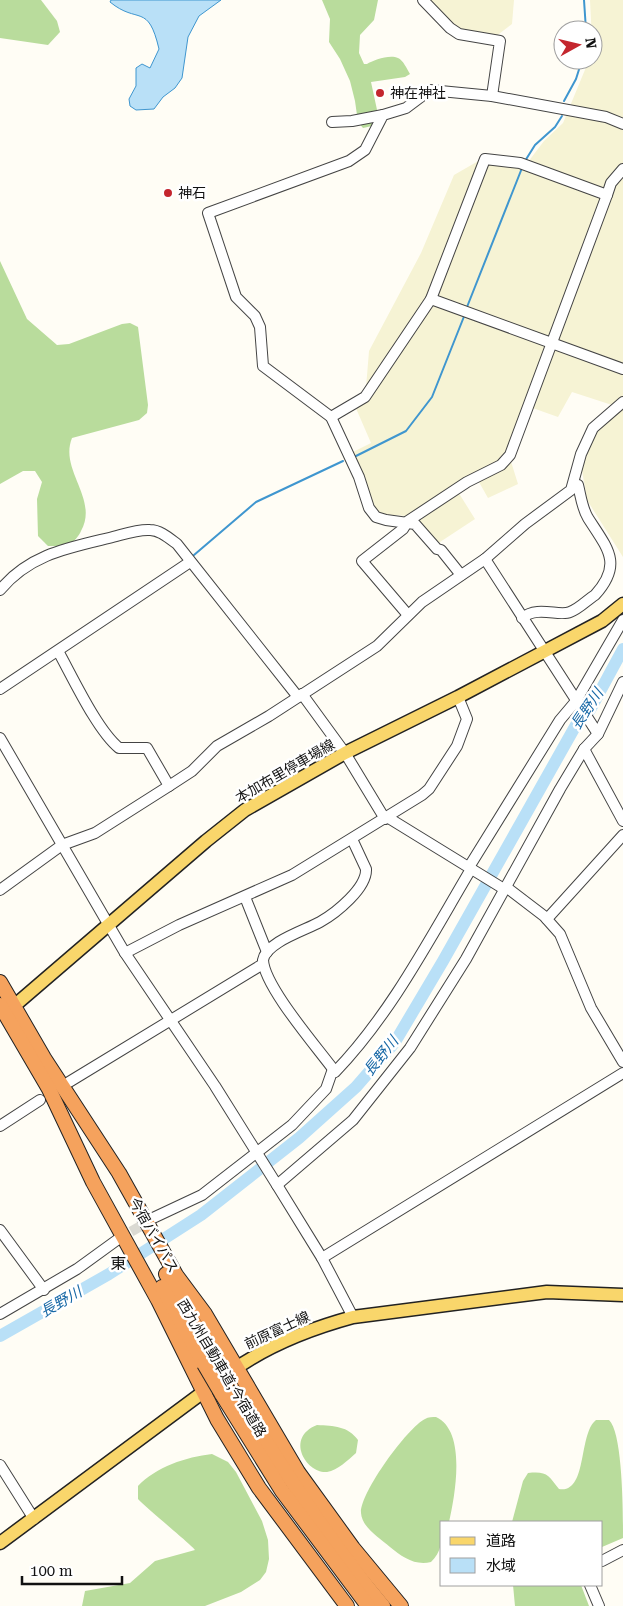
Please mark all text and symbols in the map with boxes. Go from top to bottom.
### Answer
north arrow [553,20,603,70]
text: N [582,37,600,50]
place label: 神在神社 [390,85,446,101]
marker: 神在神社 [374,87,386,99]
place label: 神石 [178,185,206,201]
marker: 神石 [162,187,174,199]
water label: 長野川 [567,684,608,733]
street label: 本加布里停車場線 [233,736,337,806]
water label: 長野川 [360,1031,403,1079]
street label: 今宿バイパス [126,1195,182,1275]
district label: 東 [110,1254,126,1273]
water label: 長野川 [37,1282,87,1321]
street label: 西九州自動車道;今宿道路 [174,1296,270,1440]
street label: 前原富士線 [242,1308,312,1352]
legend [440,1521,603,1586]
text: 道路 [486,1532,516,1550]
scale bar [22,1554,122,1586]
text: 水域 [486,1557,516,1575]
text: 100 m [30,1562,73,1580]

